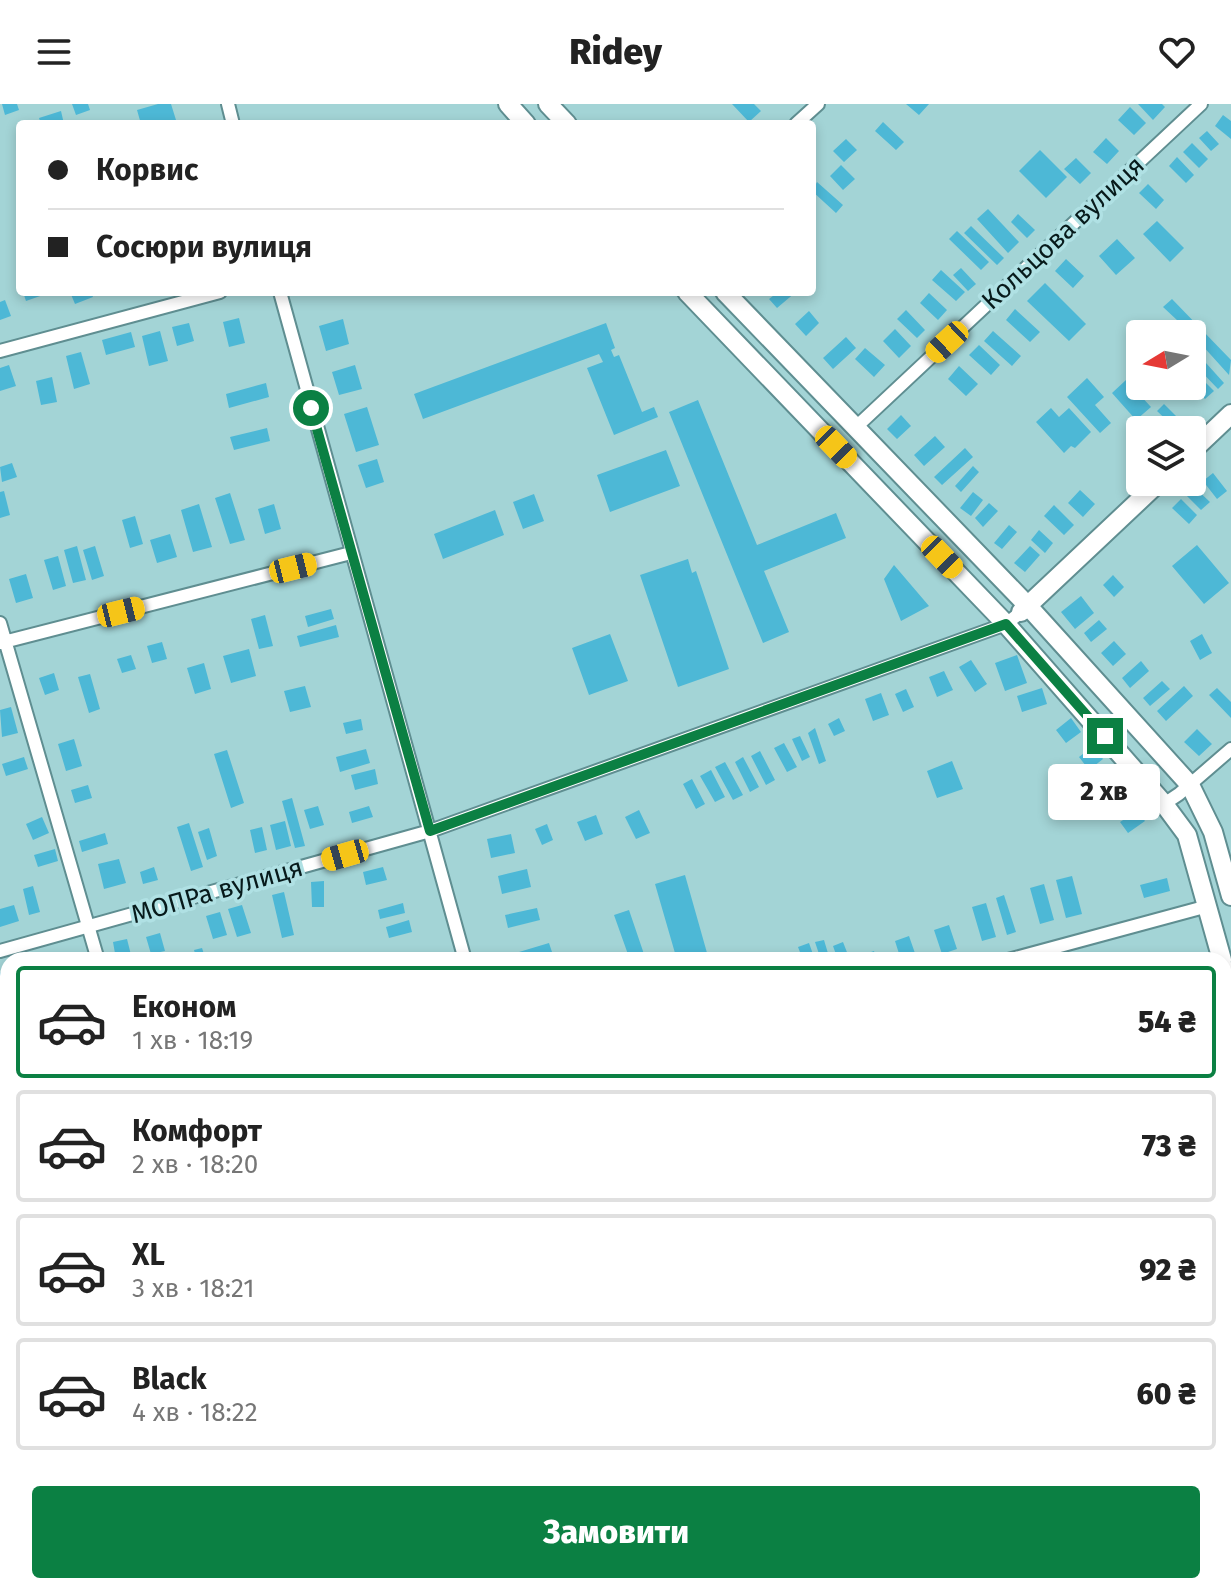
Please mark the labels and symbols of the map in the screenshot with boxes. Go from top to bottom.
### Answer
street label: Кольцова вулиця [975,150,1151,316]
car [921,317,973,367]
north arrow [1126,320,1206,400]
route start [293,390,329,426]
car [811,421,861,473]
car [917,531,967,583]
car [267,551,319,585]
car [95,595,147,629]
route end [1087,718,1123,754]
callout: 2 хв [1049,764,1161,820]
car [319,837,371,873]
street label: МОПРа вулиця [128,852,306,930]

